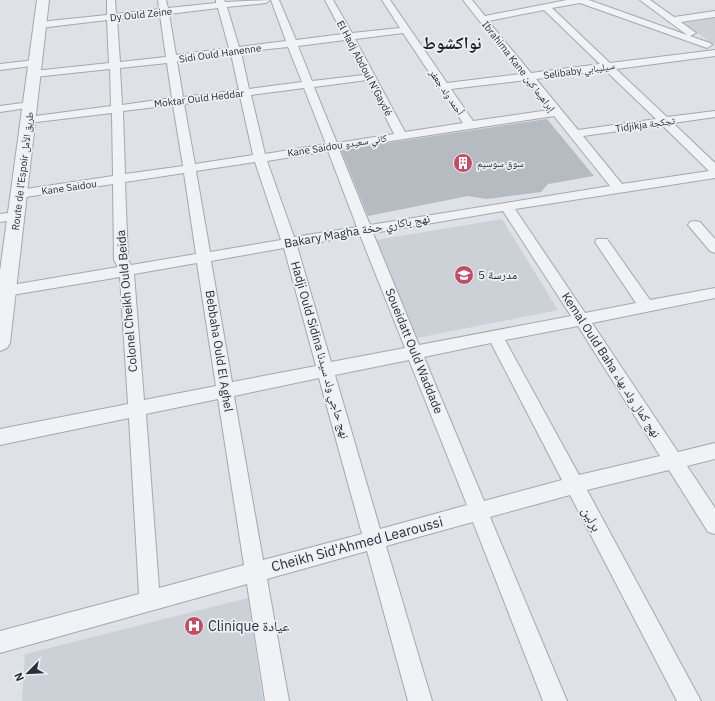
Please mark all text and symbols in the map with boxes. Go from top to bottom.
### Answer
street label: Dy Ould Zeine [109,5,173,24]
street label: El Hadj Abdoul N'Gaydé [334,18,395,119]
street label: Ibrahima Kane إبراهيما كين [479,18,558,115]
district label: نواكشوط [423,32,482,54]
street label: Sidi Ould Hanenne [178,41,263,66]
street label: Selibaby سيليبابي [542,59,616,83]
street label: أحمد ولد جعفر [426,66,467,118]
street label: Moktar Ould Heddar [153,86,245,110]
street label: Route de l’Espoir طريق الأمل [9,111,36,231]
street label: Tidjikja تجكجة [614,114,676,135]
street label: Kane Saidou كاني سعيدو [286,131,388,161]
building icon: سوق سوسيم [452,152,474,174]
place label: سوق سوسيم [477,157,524,171]
street label: Kane Saidou [41,177,98,198]
street label: Bakary Magha نهج باكاري حخة [283,210,432,254]
street label: Colonel Cheikh Ould Beida [113,229,140,373]
street label: Hadji Ould Sidina نهج حاجي ولد سيدنا [285,259,353,441]
school or university icon: مدرسة 5 [453,264,475,286]
place label: مدرسة 5 [478,267,517,282]
street label: Soueidatt Ould Waddade [382,286,447,416]
street label: Bebbaha Ould El Aghel [202,289,237,413]
street label: Kemal Ould Baha نهج كمال ولد بهاء [559,289,664,440]
street label: برلين [578,503,606,535]
street label: Cheikh Sid'Ahmed Learoussi [269,512,445,576]
hospital icon: Clinique عيادة [183,615,205,637]
place label: Clinique عيادة [208,617,290,635]
north arrow [8,653,48,693]
text: N [11,671,27,684]

